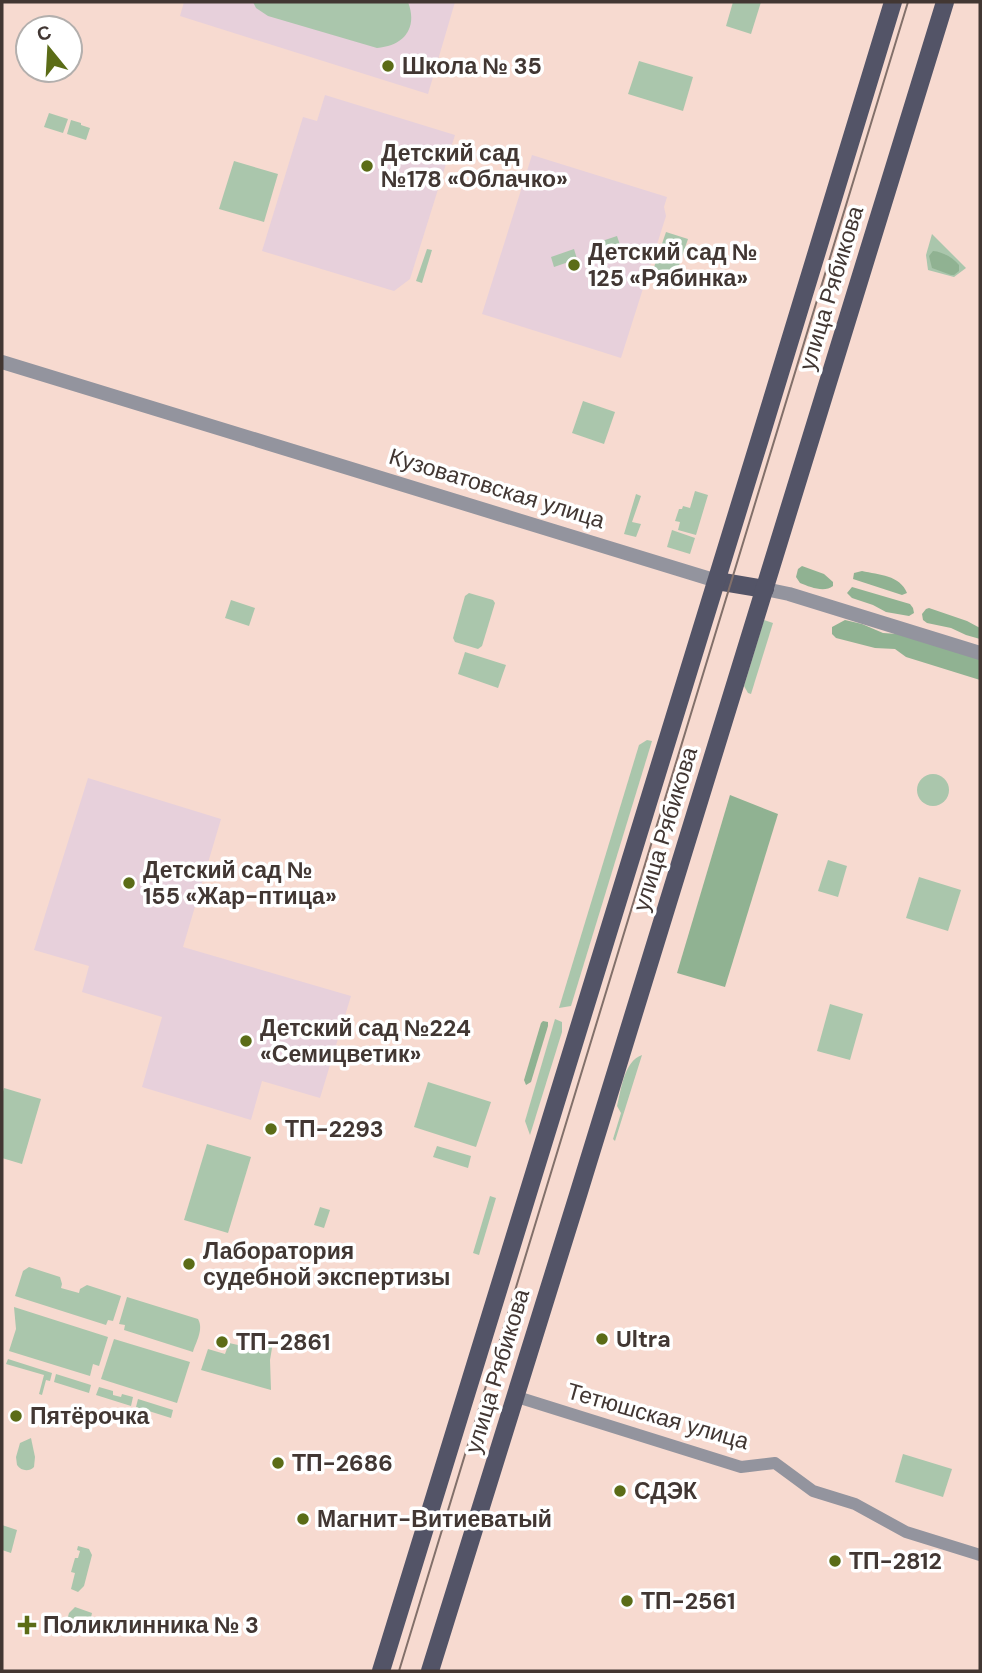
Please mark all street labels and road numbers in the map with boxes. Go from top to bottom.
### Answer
street label: улица Рябикова [792,202,870,374]
street label: Кузоватовская улица [386,441,609,535]
street label: улица Рябикова [626,743,704,915]
street label: улица Рябикова [458,1285,536,1457]
street label: Тетюшская улица [564,1376,753,1456]

